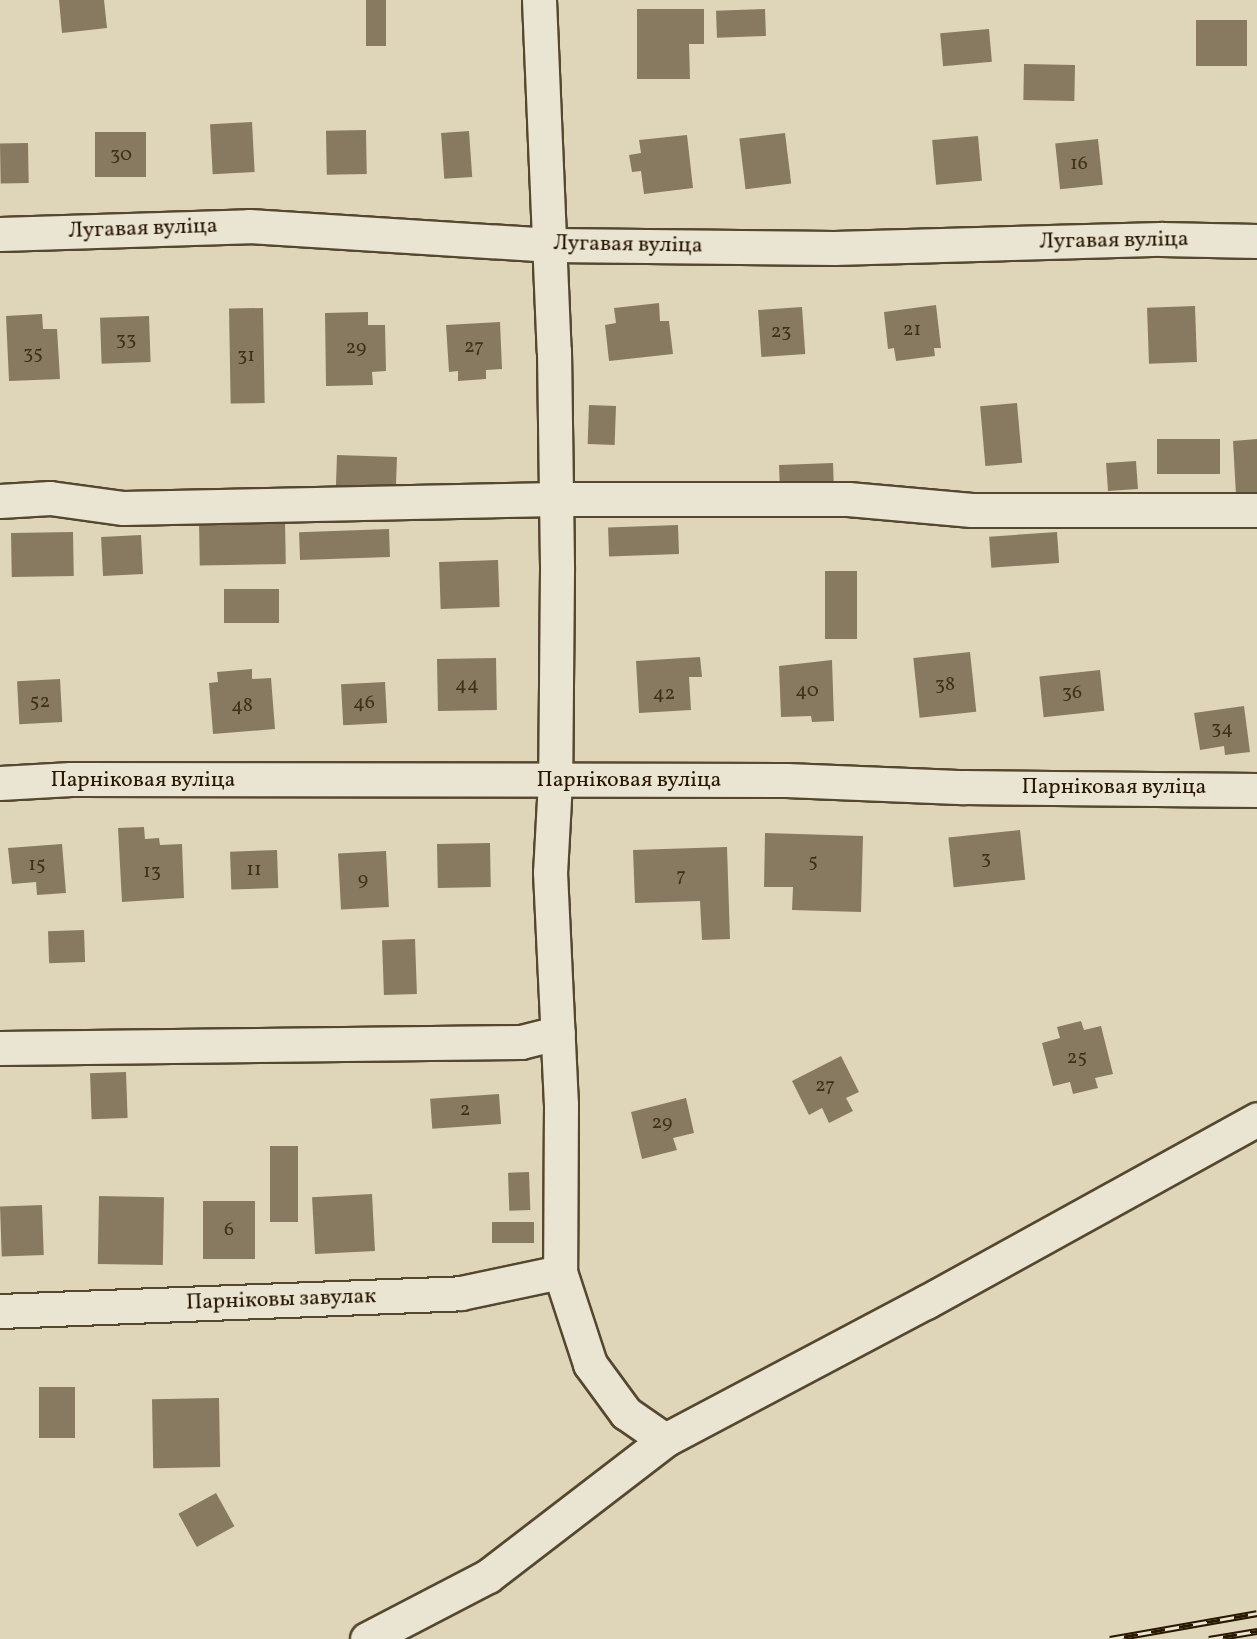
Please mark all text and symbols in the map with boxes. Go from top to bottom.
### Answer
house number: 30 [110,143,132,167]
house number: 16 [1070,152,1088,176]
street label: Лугавая вуліца [68,213,218,245]
street label: Лугавая вуліца [1039,226,1189,256]
street label: Лугавая вуліца [553,230,703,260]
house number: 21 [903,318,921,342]
house number: 23 [771,320,791,344]
house number: 33 [116,328,136,352]
house number: 27 [464,335,484,359]
house number: 29 [346,336,366,360]
house number: 35 [23,342,43,366]
house number: 31 [237,344,255,368]
house number: 44 [455,673,479,697]
house number: 38 [935,673,955,697]
house number: 40 [795,679,819,703]
house number: 36 [1062,681,1082,705]
house number: 42 [653,682,675,706]
house number: 52 [30,690,50,714]
house number: 46 [353,691,375,715]
house number: 48 [231,694,253,718]
house number: 34 [1211,717,1233,741]
street label: Парніковая вуліца [50,768,236,794]
street label: Парніковая вуліца [536,768,722,794]
street label: Парніковая вуліца [1021,775,1207,801]
house number: 3 [981,847,991,871]
house number: 5 [808,850,818,874]
house number: 15 [28,853,46,877]
house number: 11 [246,858,262,882]
house number: 13 [143,860,161,884]
house number: 7 [676,864,686,888]
house number: 9 [358,868,368,892]
house number: 25 [1067,1046,1087,1070]
house number: 27 [815,1074,835,1098]
house number: 2 [460,1098,470,1122]
house number: 29 [652,1111,672,1135]
house number: 6 [224,1218,234,1242]
street label: Парніковы завулак [186,1283,376,1317]

